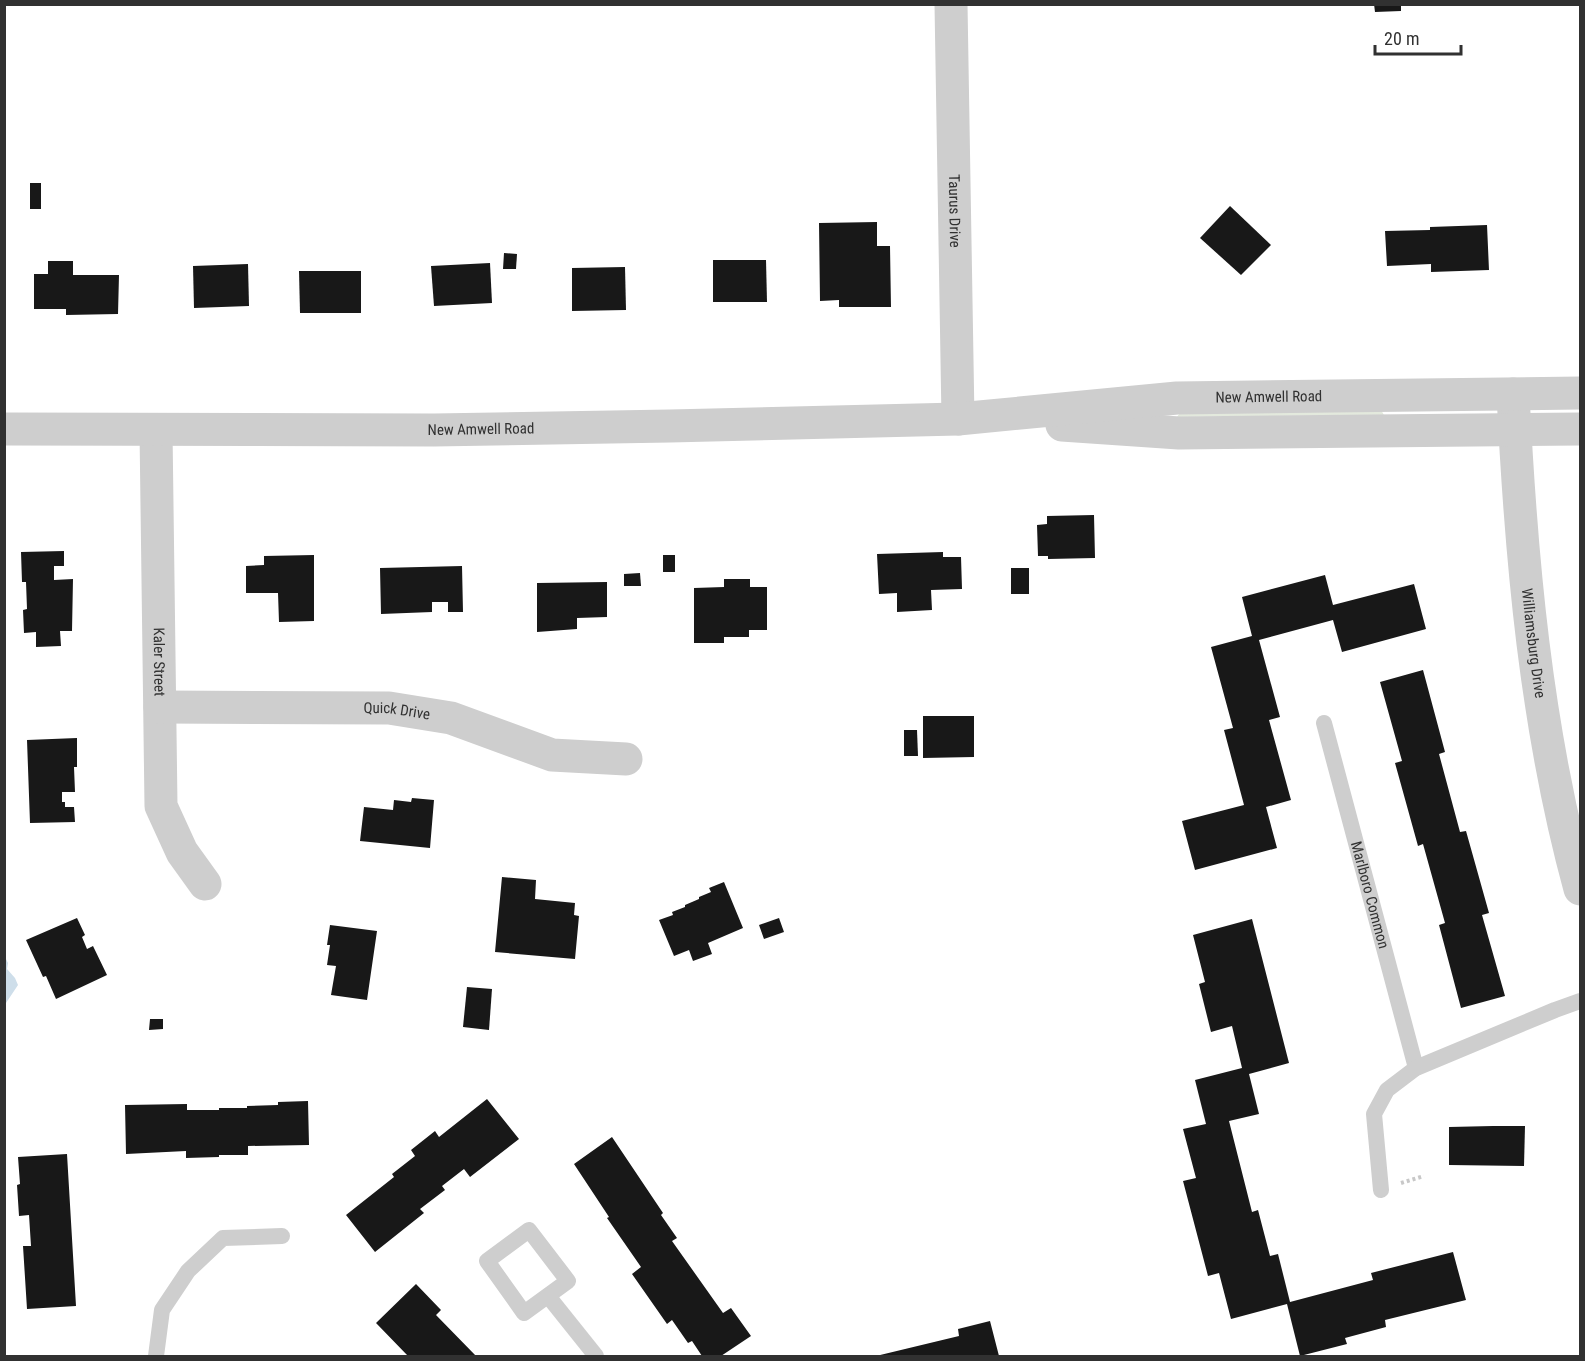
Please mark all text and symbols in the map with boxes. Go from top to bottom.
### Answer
scale bar [1375,18,1460,56]
text: 20 m [1384,28,1419,49]
street label: Taurus Drive [945,174,964,248]
street label: New Amwell Road [1215,387,1322,407]
street label: New Amwell Road [428,419,535,439]
street label: Williamsburg Drive [1518,587,1549,699]
street label: Kaler Street [150,627,169,697]
street label: Quick Drive [364,699,431,723]
street label: Marlboro Common [1347,839,1393,951]

